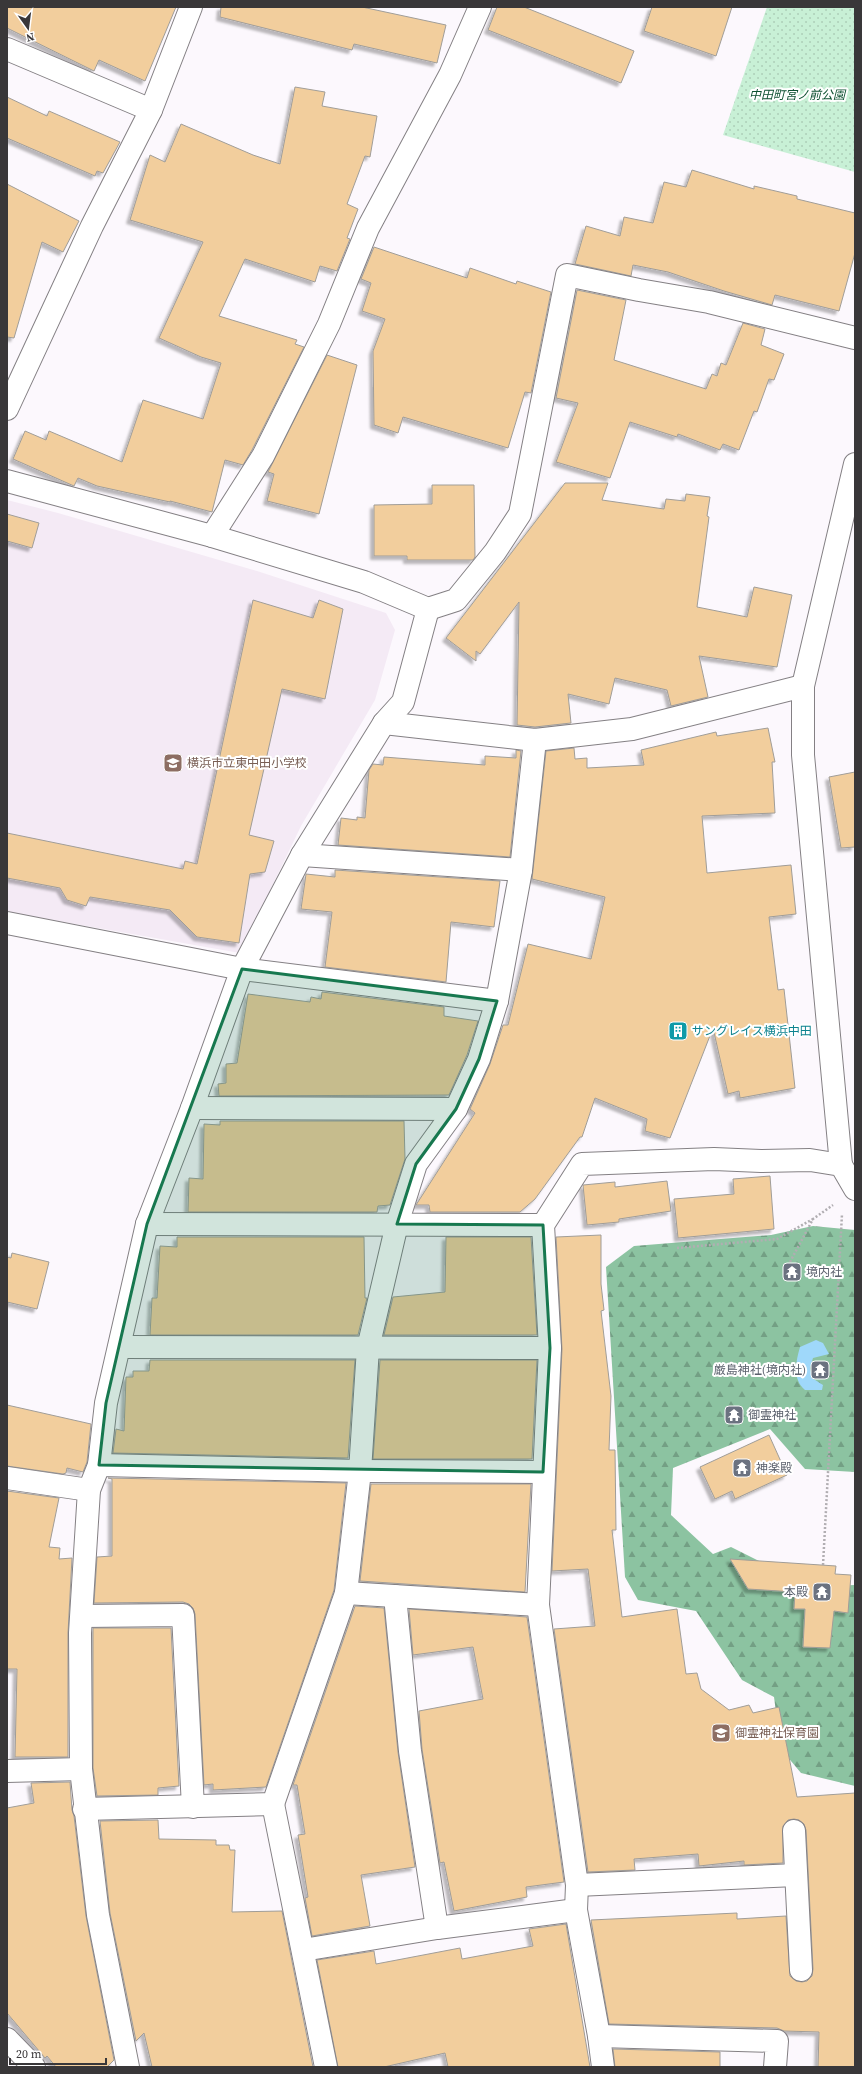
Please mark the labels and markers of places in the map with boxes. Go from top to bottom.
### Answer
school or university icon: 横浜市立東中田小学校 [162,752,184,774]
place label: 横浜市立東中田小学校 [187,755,307,771]
building icon: サングレイス横浜中田 [667,1020,689,1042]
place label: サングレイス横浜中田 [692,1023,812,1039]
temple icon: 境内社 [781,1261,803,1283]
place label: 境内社 [806,1264,842,1280]
temple icon: 厳島神社(境内社) [809,1359,831,1381]
place label: 厳島神社(境内社) [714,1362,806,1378]
temple icon: 御霊神社 [723,1404,745,1426]
place label: 御霊神社 [748,1407,796,1423]
temple icon: 神楽殿 [731,1457,753,1479]
place label: 神楽殿 [756,1460,792,1476]
temple icon: 本殿 [811,1581,833,1603]
place label: 本殿 [784,1584,808,1600]
school or university icon: 御霊神社保育園 [710,1722,732,1744]
place label: 御霊神社保育園 [735,1725,819,1741]

